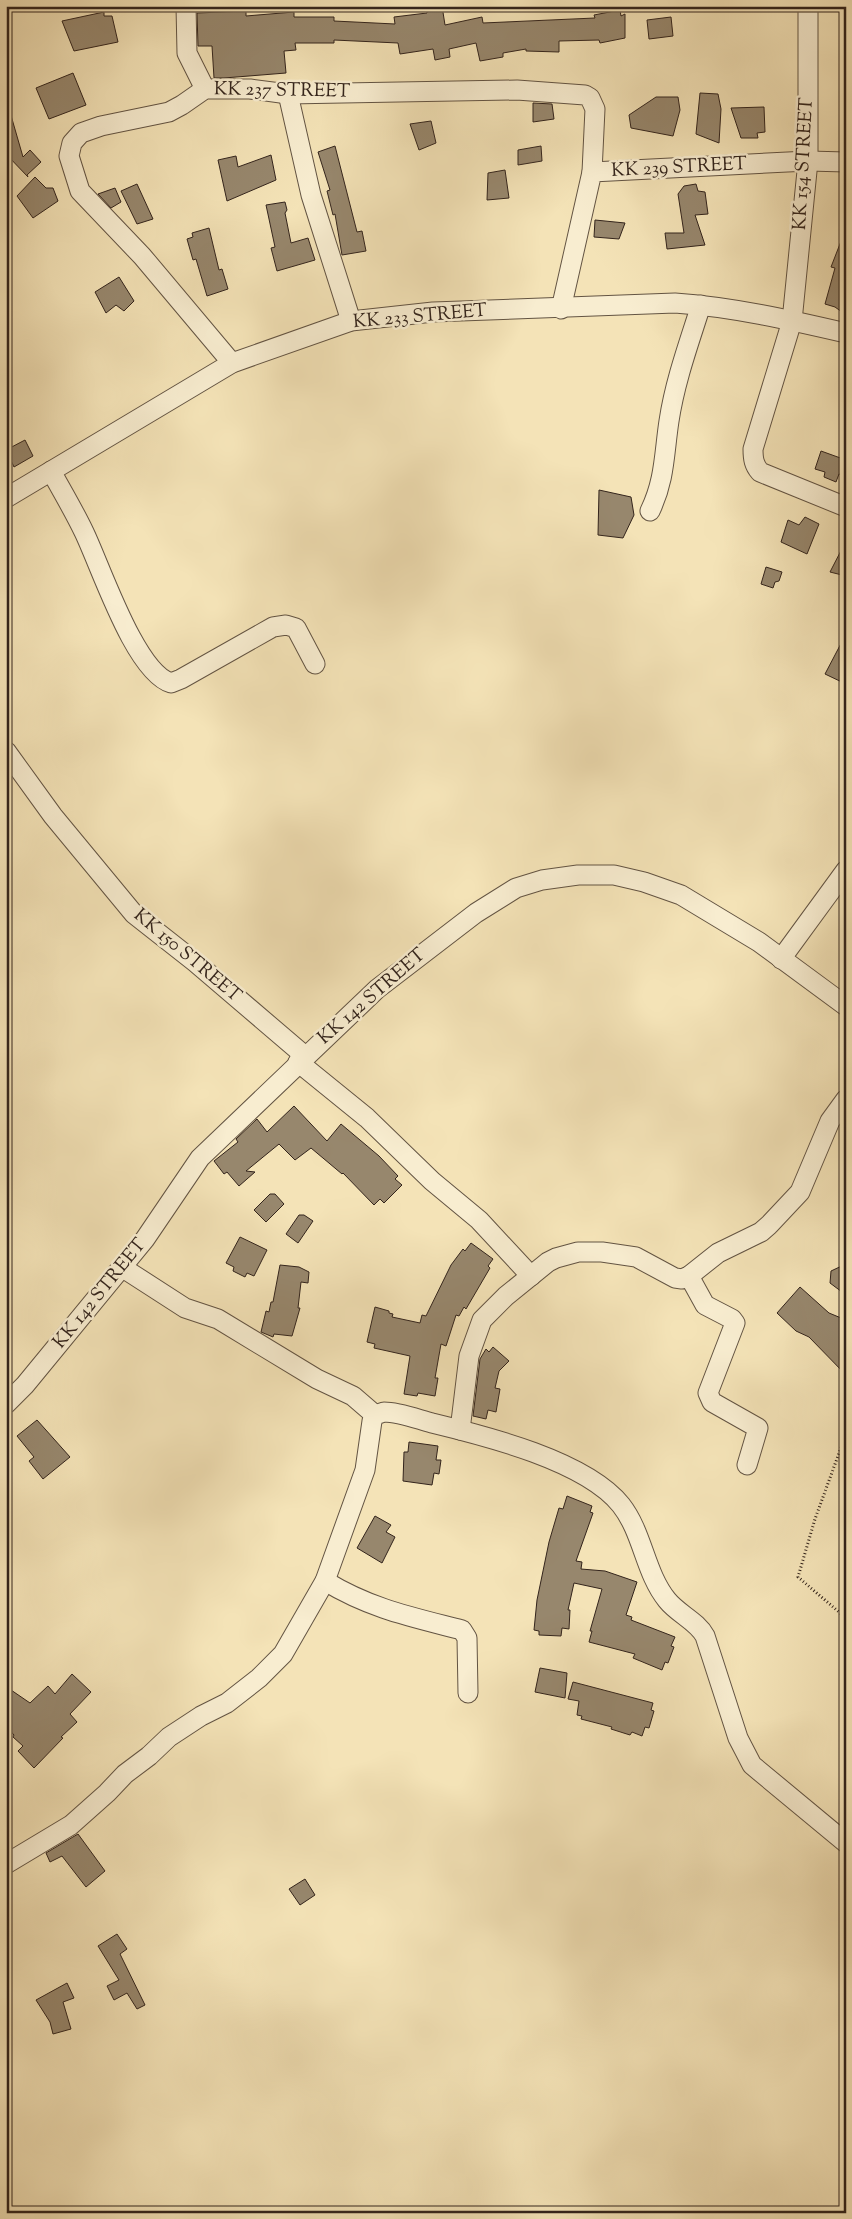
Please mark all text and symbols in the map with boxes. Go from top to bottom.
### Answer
street label: KK 237 STREET [214,76,350,106]
street label: KK 154 STREET [787,97,821,231]
street label: KK 239 STREET [610,151,748,185]
street label: KK 233 STREET [352,298,488,336]
street label: KK 150 STREET [127,903,247,1009]
street label: KK 142 STREET [312,942,432,1052]
street label: KK 142 STREET [47,1233,153,1355]

